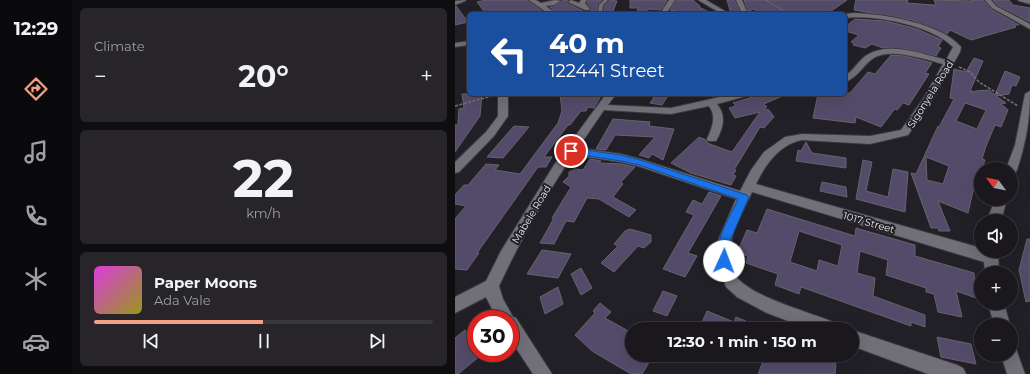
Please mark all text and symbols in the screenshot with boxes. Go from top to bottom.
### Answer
text: 12:29 [14,18,58,40]
text: 40 m [549,26,625,60]
icon: left [483,28,535,80]
text: Climate [94,38,145,54]
text: 20° [238,58,289,95]
street label: Sigonyela Road [904,58,956,130]
text: 122441 Street [549,60,665,82]
text: − [94,63,107,90]
text: + [420,63,433,90]
icon: directions [22,75,50,103]
pin [554,134,588,168]
icon: music [22,138,50,166]
icon: arrive [560,140,582,162]
text: 22 [233,147,294,210]
north arrow [974,162,1018,206]
map controls [974,162,1018,362]
street label: Mabele Road [509,183,554,246]
icon: phone [22,202,50,230]
text: km/h [246,205,281,221]
street label: 1017 Street [842,209,896,236]
button: sound [974,214,1018,258]
position arrow [703,240,745,282]
icon: climate [22,265,50,293]
button: + [974,266,1018,310]
text: Paper Moons [154,273,257,292]
text: Ada Vale [154,292,211,308]
speed limit sign: 30 [467,310,519,362]
button: − [974,318,1018,362]
icon: car [22,328,50,356]
icon: previous [140,330,162,352]
icon: pause [253,330,275,352]
icon: next [366,330,388,352]
text: 12:30 · 1 min · 150 m [667,332,817,351]

